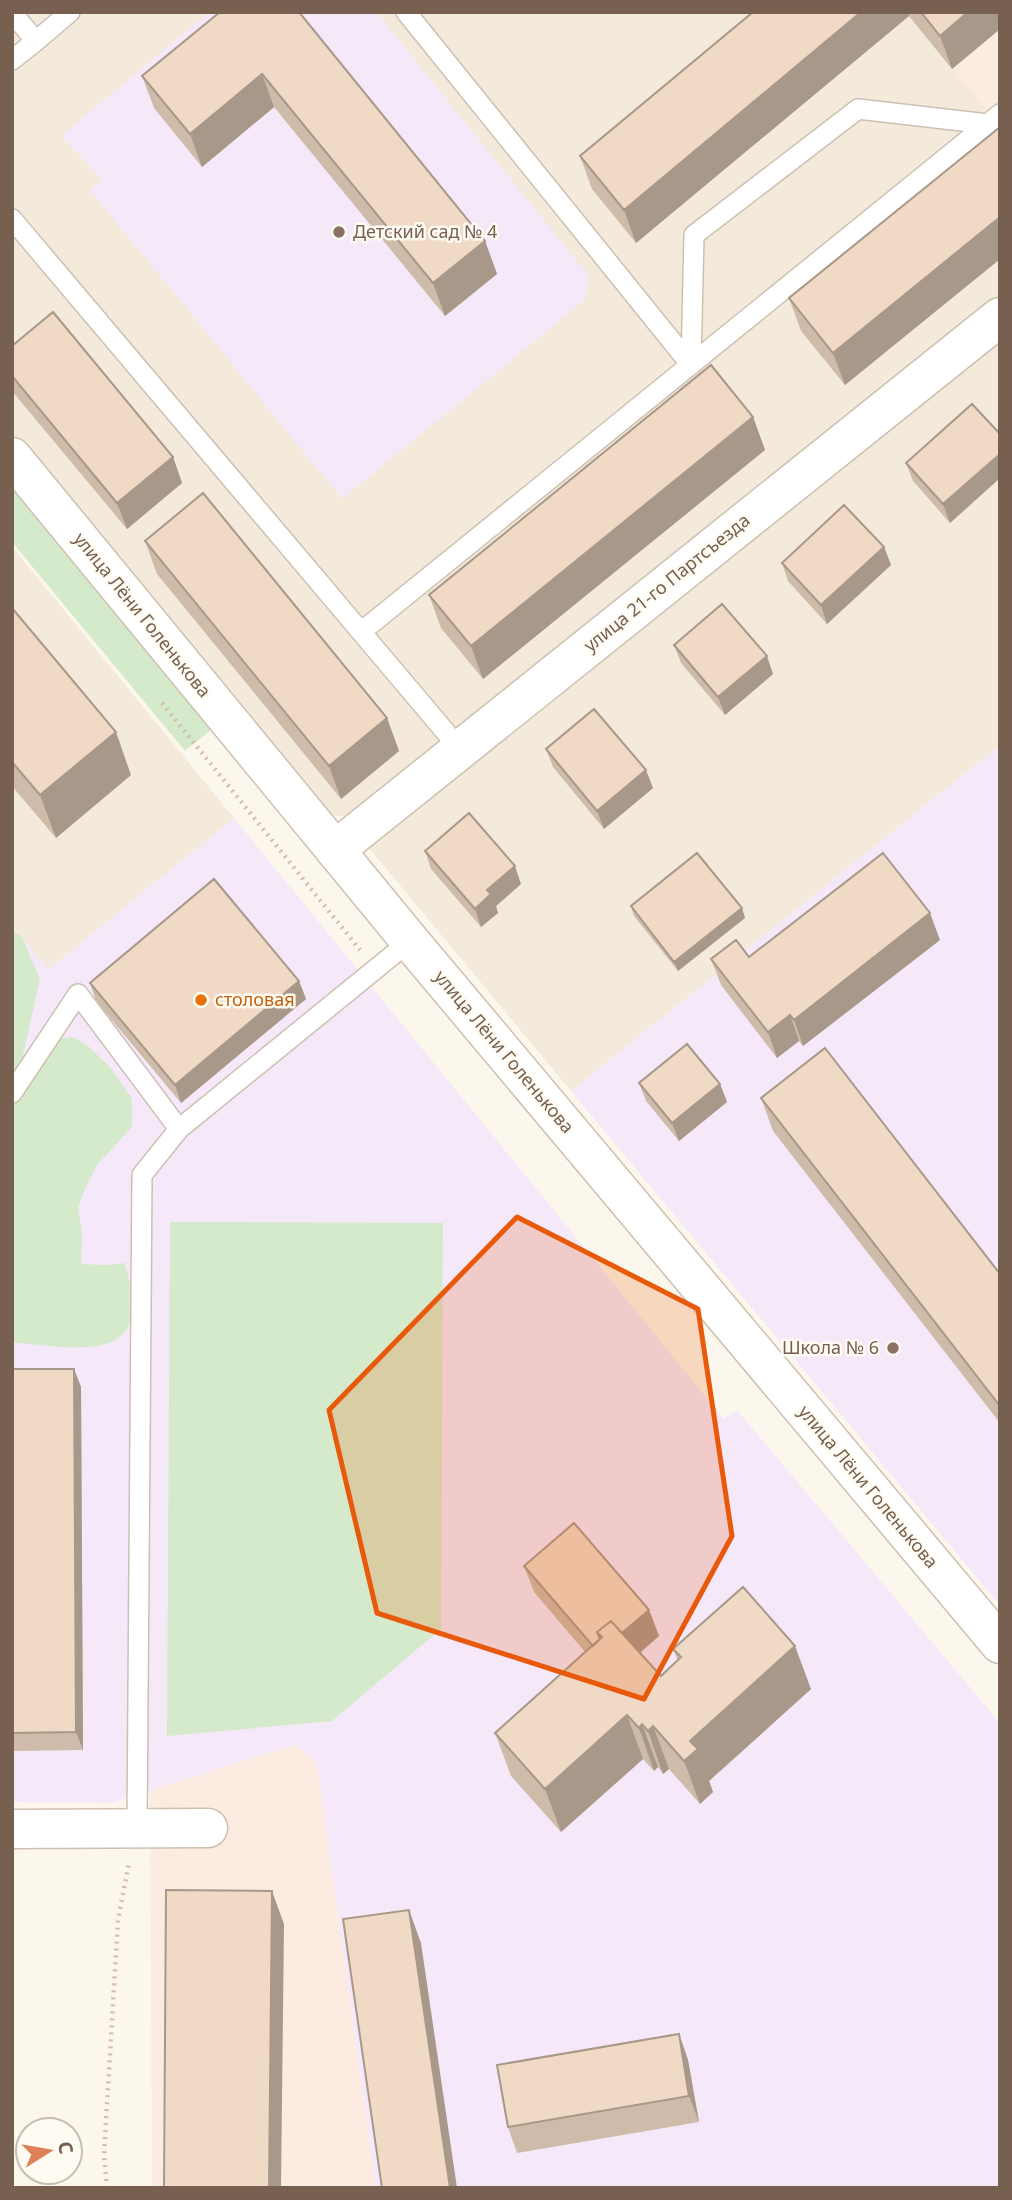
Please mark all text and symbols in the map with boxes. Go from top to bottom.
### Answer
place label: Детский сад № 4 [353,219,497,243]
marker: Детский сад № 4 [331,224,347,240]
street label: улица 21-го Партсъезда [578,508,754,657]
street label: улица Лёни Голенькова [69,527,217,702]
street label: улица Лёни Голенькова [429,965,580,1138]
place label: столовая [215,987,295,1011]
marker: столовая [193,992,209,1008]
place label: Школа № 6 [782,1335,879,1359]
marker: Школа № 6 [885,1340,901,1356]
street label: улица Лёни Голенькова [793,1400,944,1573]
north arrow [14,2116,84,2186]
text: С [52,2139,80,2156]

